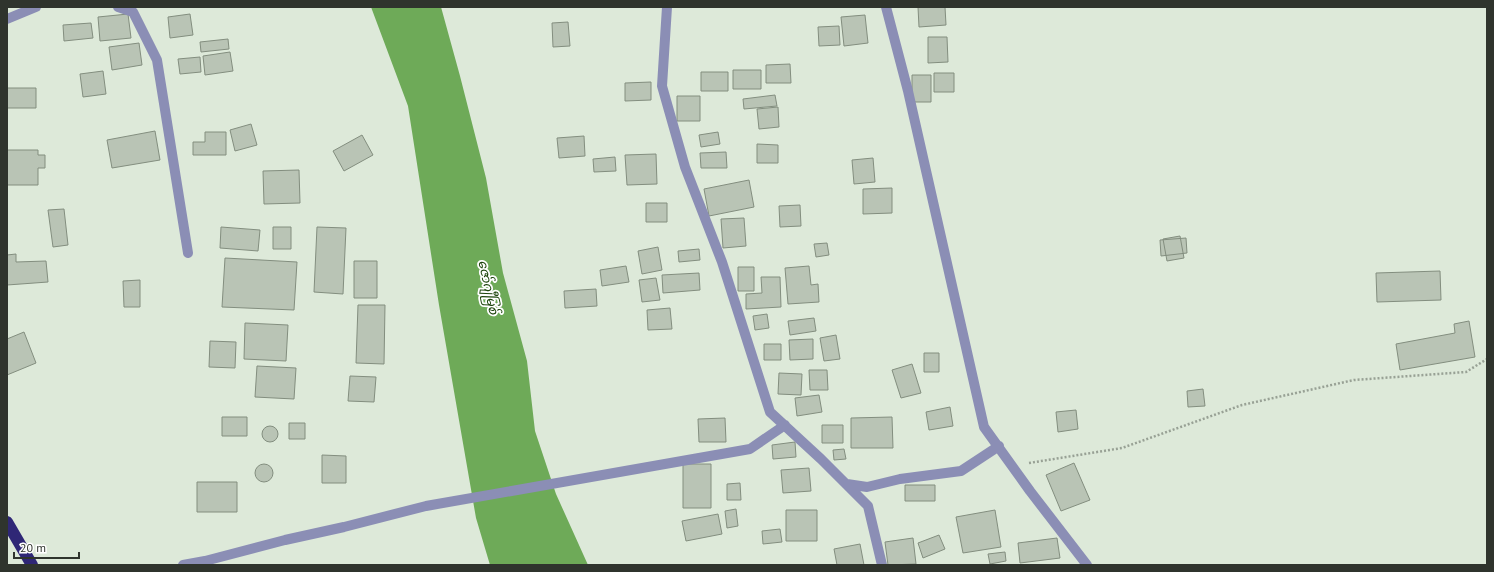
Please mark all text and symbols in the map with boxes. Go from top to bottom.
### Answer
water label: ဇော်ဂျီမြစ် [472,258,504,318]
scale bar [14,534,79,560]
text: 20 m [20,540,46,555]

